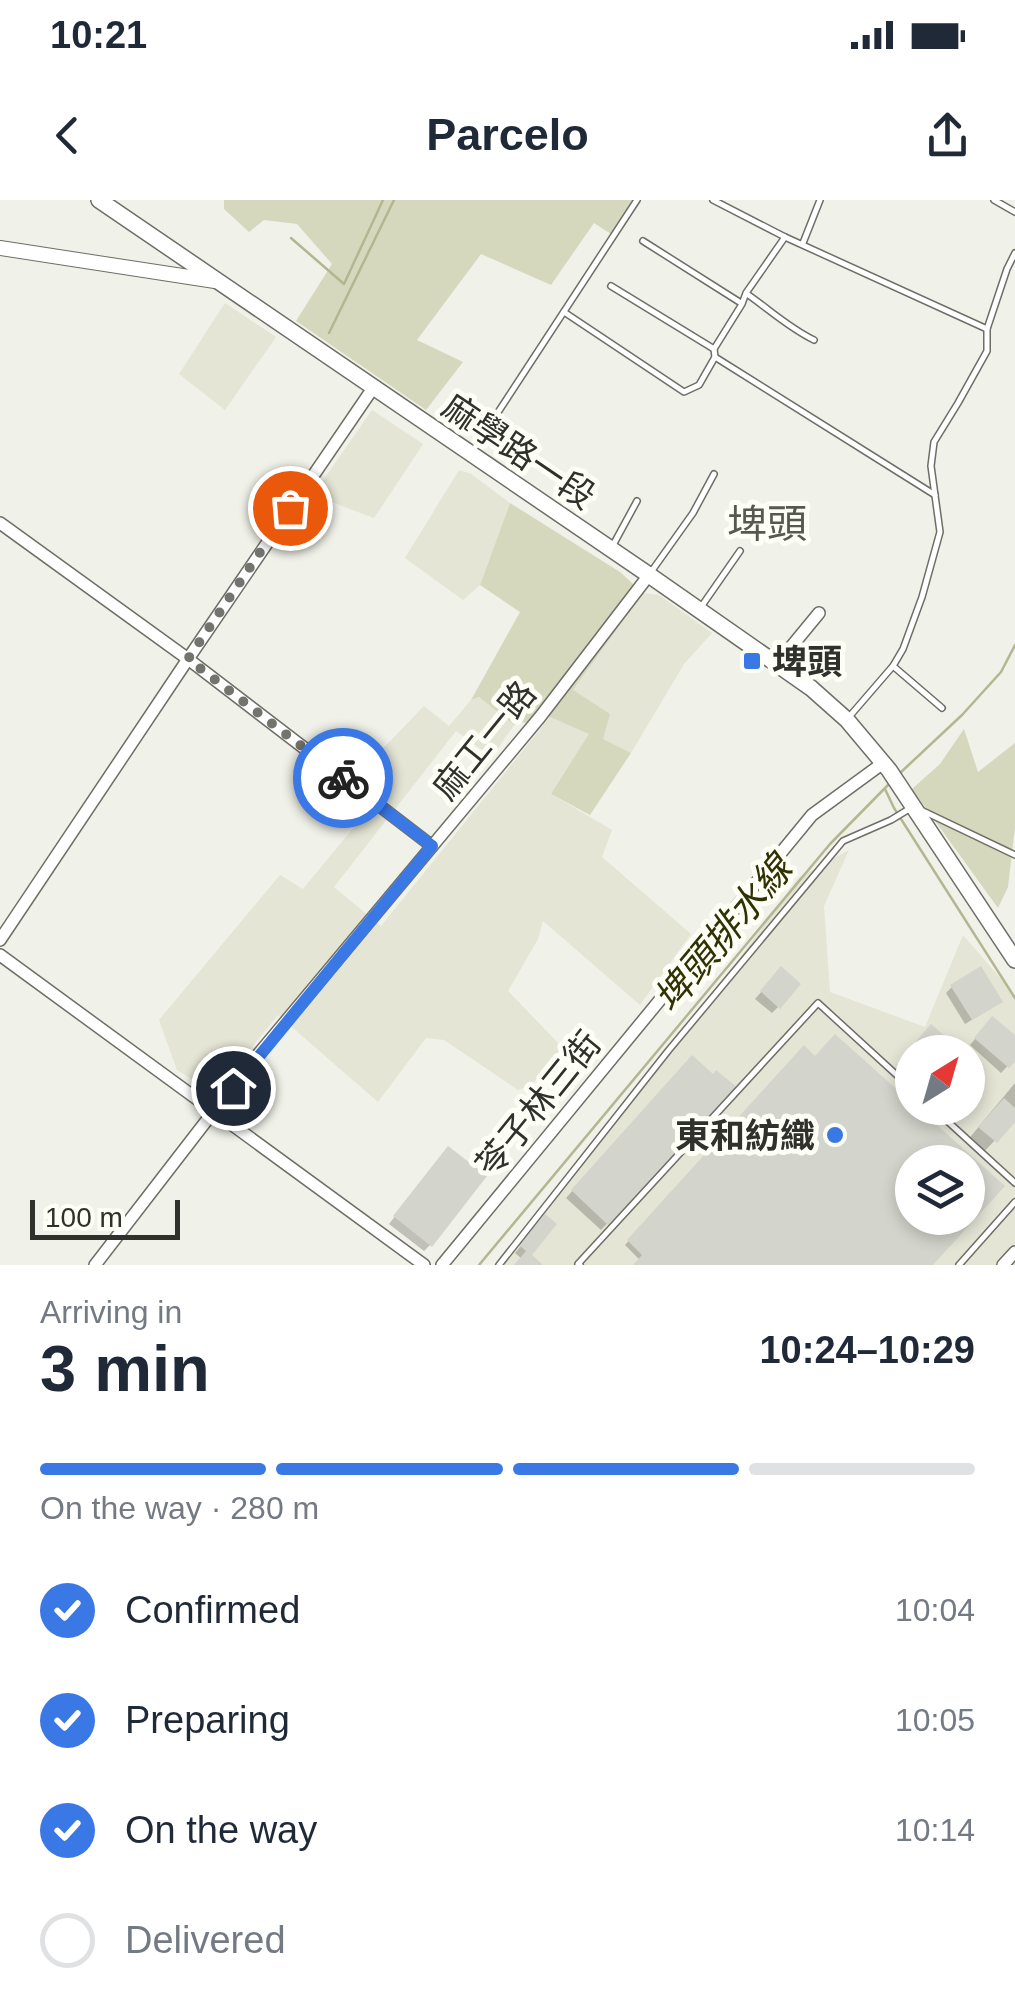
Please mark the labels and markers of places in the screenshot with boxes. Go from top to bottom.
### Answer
pin [248,466,333,551]
place label: 埤頭 [772,642,842,681]
marker: 埤頭 [741,650,763,672]
pin [191,1046,276,1131]
place label: 東和紡織 [675,1116,815,1155]
marker: 東和紡織 [824,1124,846,1146]

